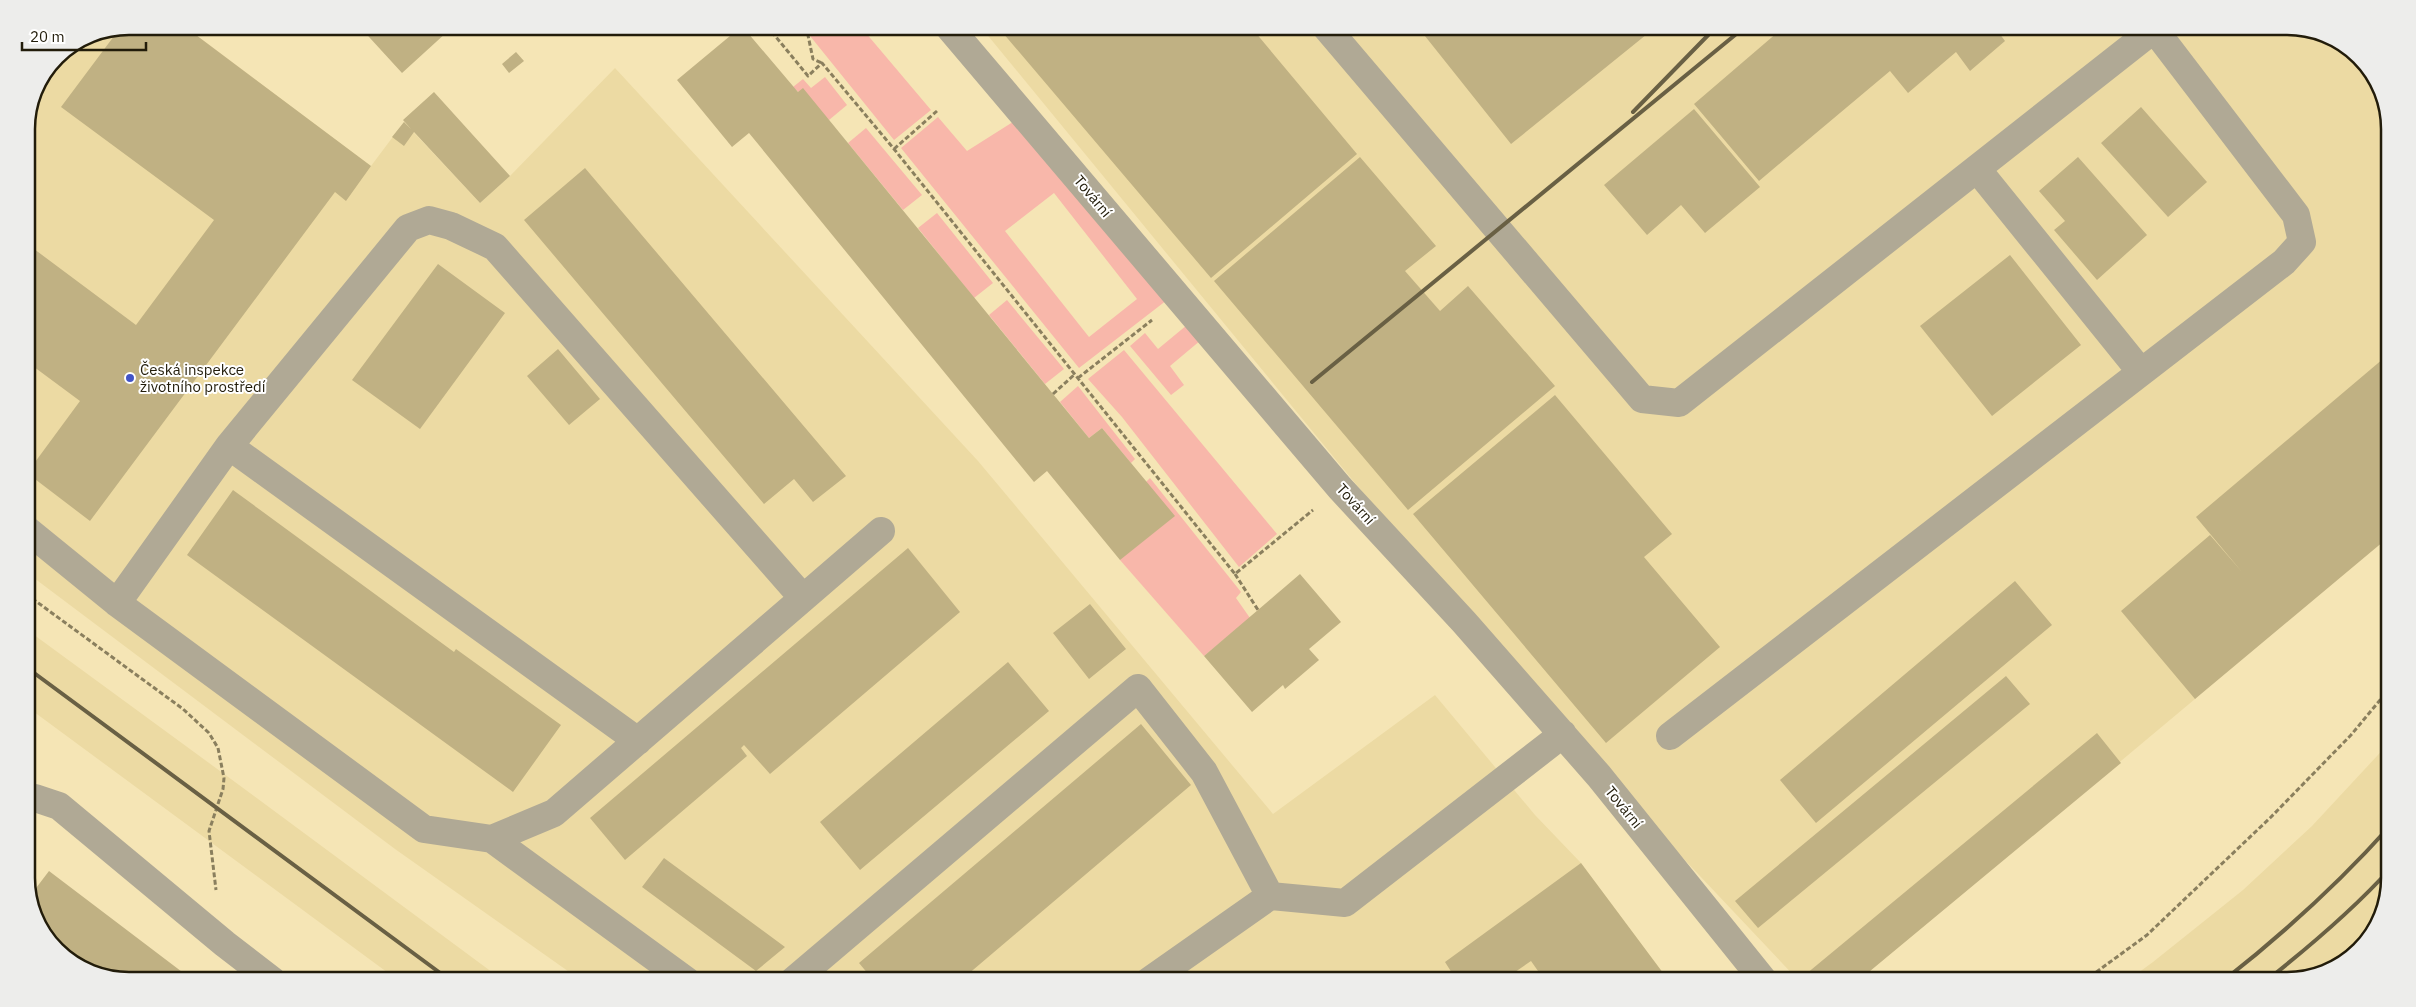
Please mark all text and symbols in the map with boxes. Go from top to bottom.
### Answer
scale bar [22,20,146,52]
text: 20 m [30,27,65,46]
street label: Tovární [1070,171,1116,221]
place label: Česká inspekce životního prostředí [140,360,266,396]
marker: Česká inspekce životního prostředí [124,372,136,384]
street label: Tovární [1333,479,1380,529]
street label: Tovární [1601,782,1647,832]

